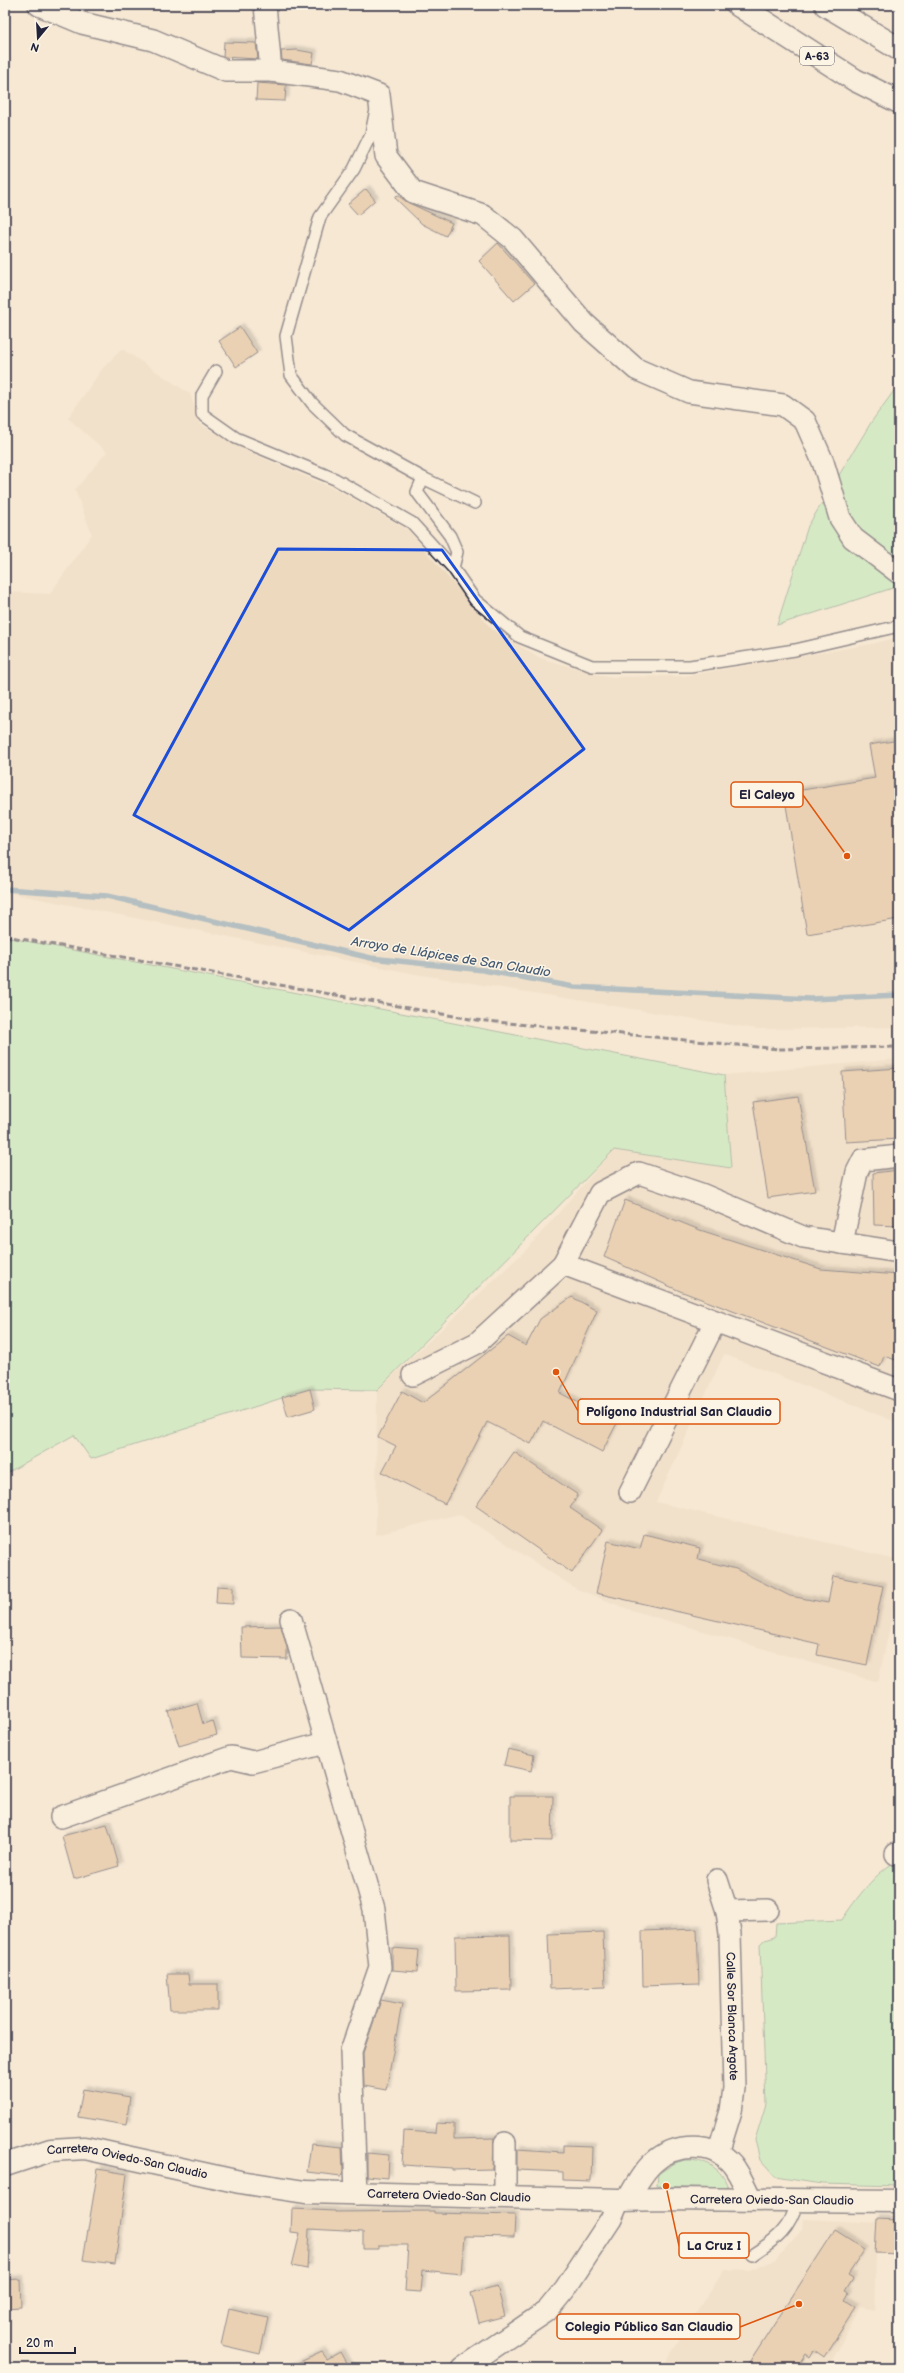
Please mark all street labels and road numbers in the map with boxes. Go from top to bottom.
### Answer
road number: A-63 [800,47,834,65]
street label: Calle Sor Blanca Argote [723,1952,741,2081]
street label: Carretera Oviedo-San Claudio [46,2140,209,2182]
street label: Carretera Oviedo-San Claudio [367,2186,531,2205]
street label: Carretera Oviedo-San Claudio [690,2192,854,2208]

